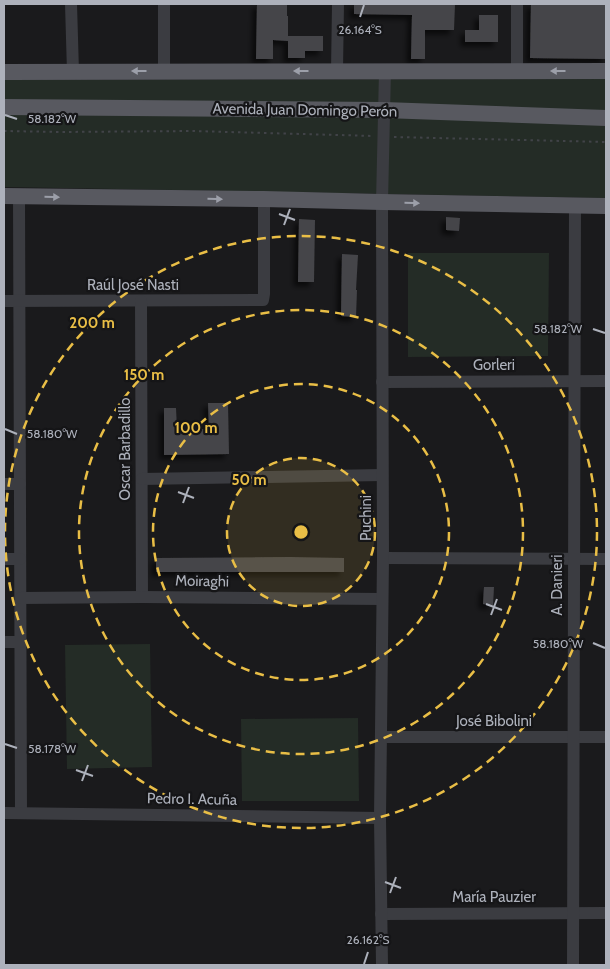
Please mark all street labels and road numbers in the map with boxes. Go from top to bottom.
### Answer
street label: Avenida Juan Domingo Perón [212,99,398,121]
street label: Raúl José Nasti [87,276,179,294]
street label: Gorleri [473,356,515,374]
street label: Oscar Barbadillo [116,398,134,500]
street label: Puchini [357,495,375,541]
street label: A. Danieri [548,555,566,615]
street label: Moiraghi [175,572,229,590]
street label: José Bibolini [455,712,532,730]
street label: Pedro I. Acuña [147,789,238,809]
street label: María Pauzier [452,888,536,906]

